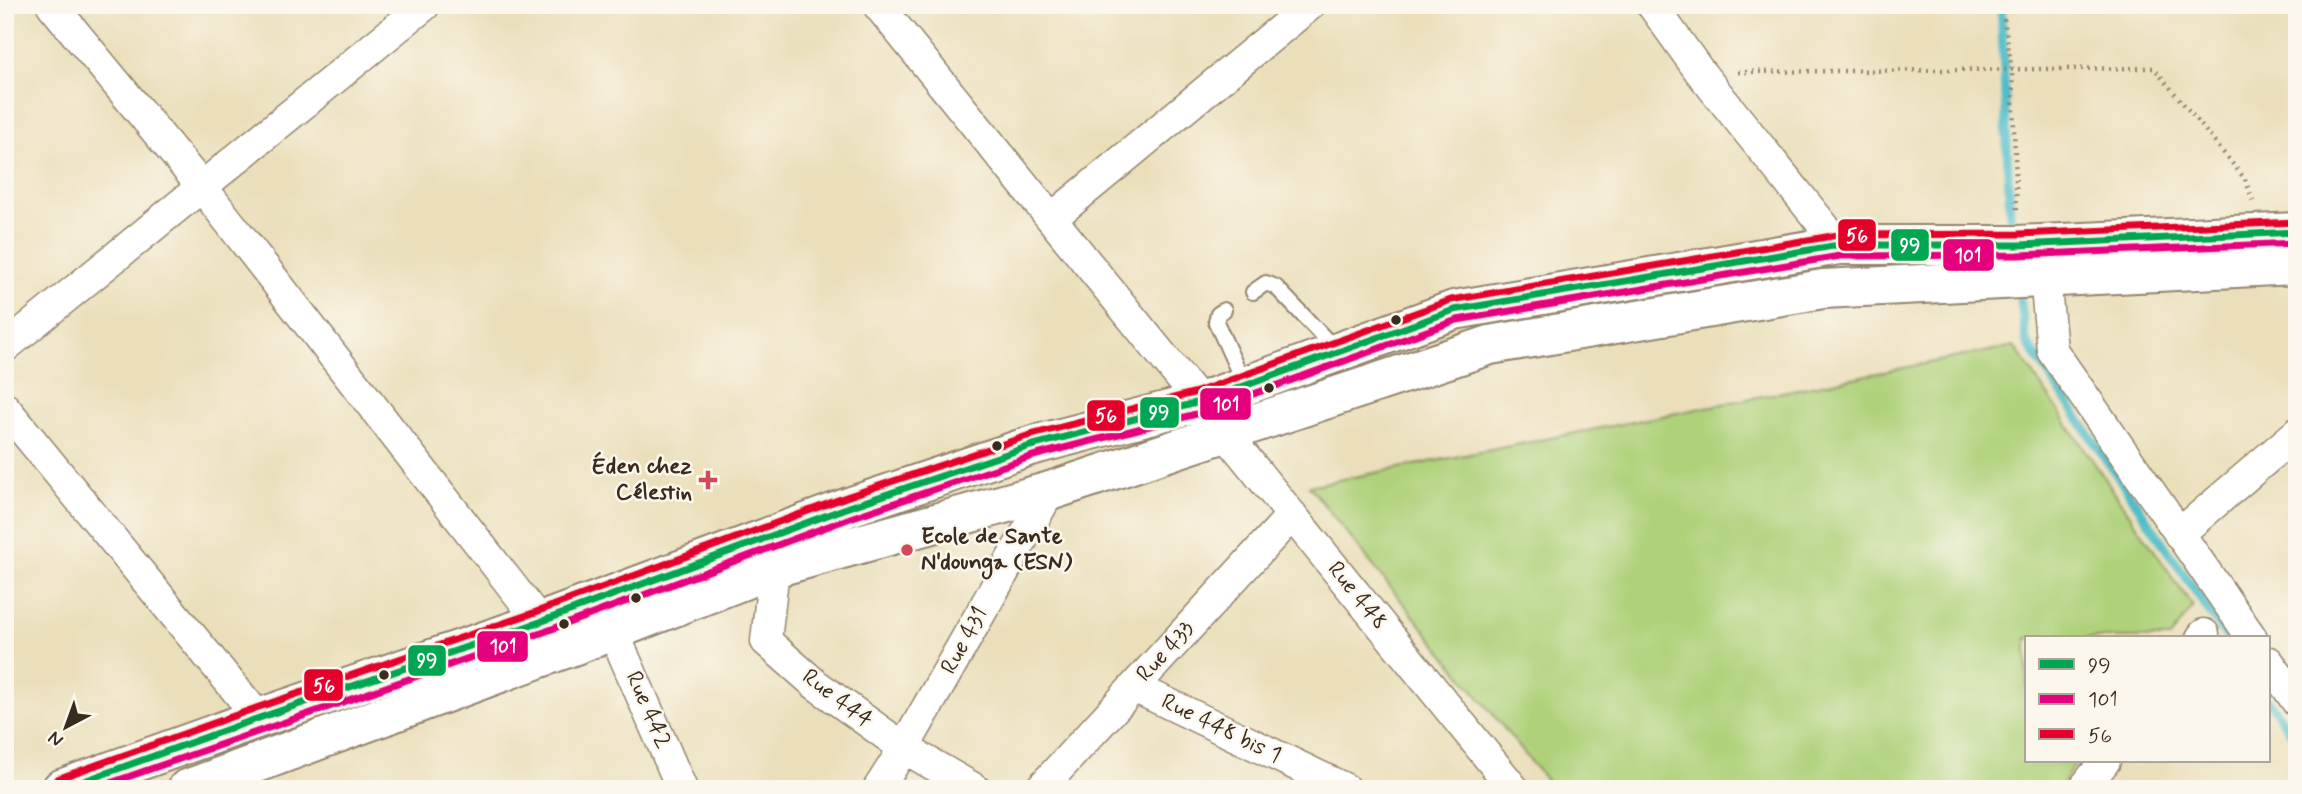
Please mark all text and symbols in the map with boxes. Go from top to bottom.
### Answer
line badge: 56 [1837,218,1877,252]
text: 56 [1846,224,1868,249]
line badge: 99 [1890,228,1930,262]
text: 99 [1900,234,1920,259]
line badge: 101 [1942,238,1995,272]
text: 101 [1955,244,1981,269]
unlabelled marker [1389,313,1403,327]
unlabelled marker [1262,381,1276,395]
line badge: 101 [1199,387,1252,421]
text: 101 [1213,393,1239,418]
line badge: 99 [1139,396,1180,429]
line badge: 56 [1086,399,1126,432]
text: 99 [1149,401,1169,426]
text: 56 [1095,404,1117,429]
unlabelled marker [990,439,1004,453]
place label: Éden chez Célestin [592,451,693,508]
marker: Éden chez Célestin [698,470,718,490]
place label: Ecole de Sante N'dounga (ESN) [921,522,1073,580]
marker: Ecole de Sante N'dounga (ESN) [899,542,915,558]
street label: Rue 448 [1320,555,1394,637]
unlabelled marker [629,591,643,605]
street label: Rue 431 [934,602,996,680]
street label: Rue 433 [1130,615,1202,689]
unlabelled marker [557,617,571,631]
line badge: 101 [476,630,529,663]
text: 101 [490,635,516,660]
legend [2025,636,2270,762]
line badge: 99 [407,644,447,677]
text: 99 [417,649,437,674]
text: 99 [2088,652,2111,680]
street label: Rue 444 [796,663,878,735]
street label: Rue 442 [618,667,678,754]
line badge: 56 [303,668,344,702]
unlabelled marker [377,668,391,682]
text: 56 [313,674,335,699]
text: 101 [2088,686,2118,714]
street label: Rue 448 bis 1 [1156,687,1286,771]
north arrow [32,692,102,762]
text: 56 [2088,722,2112,750]
text: N [43,725,69,752]

